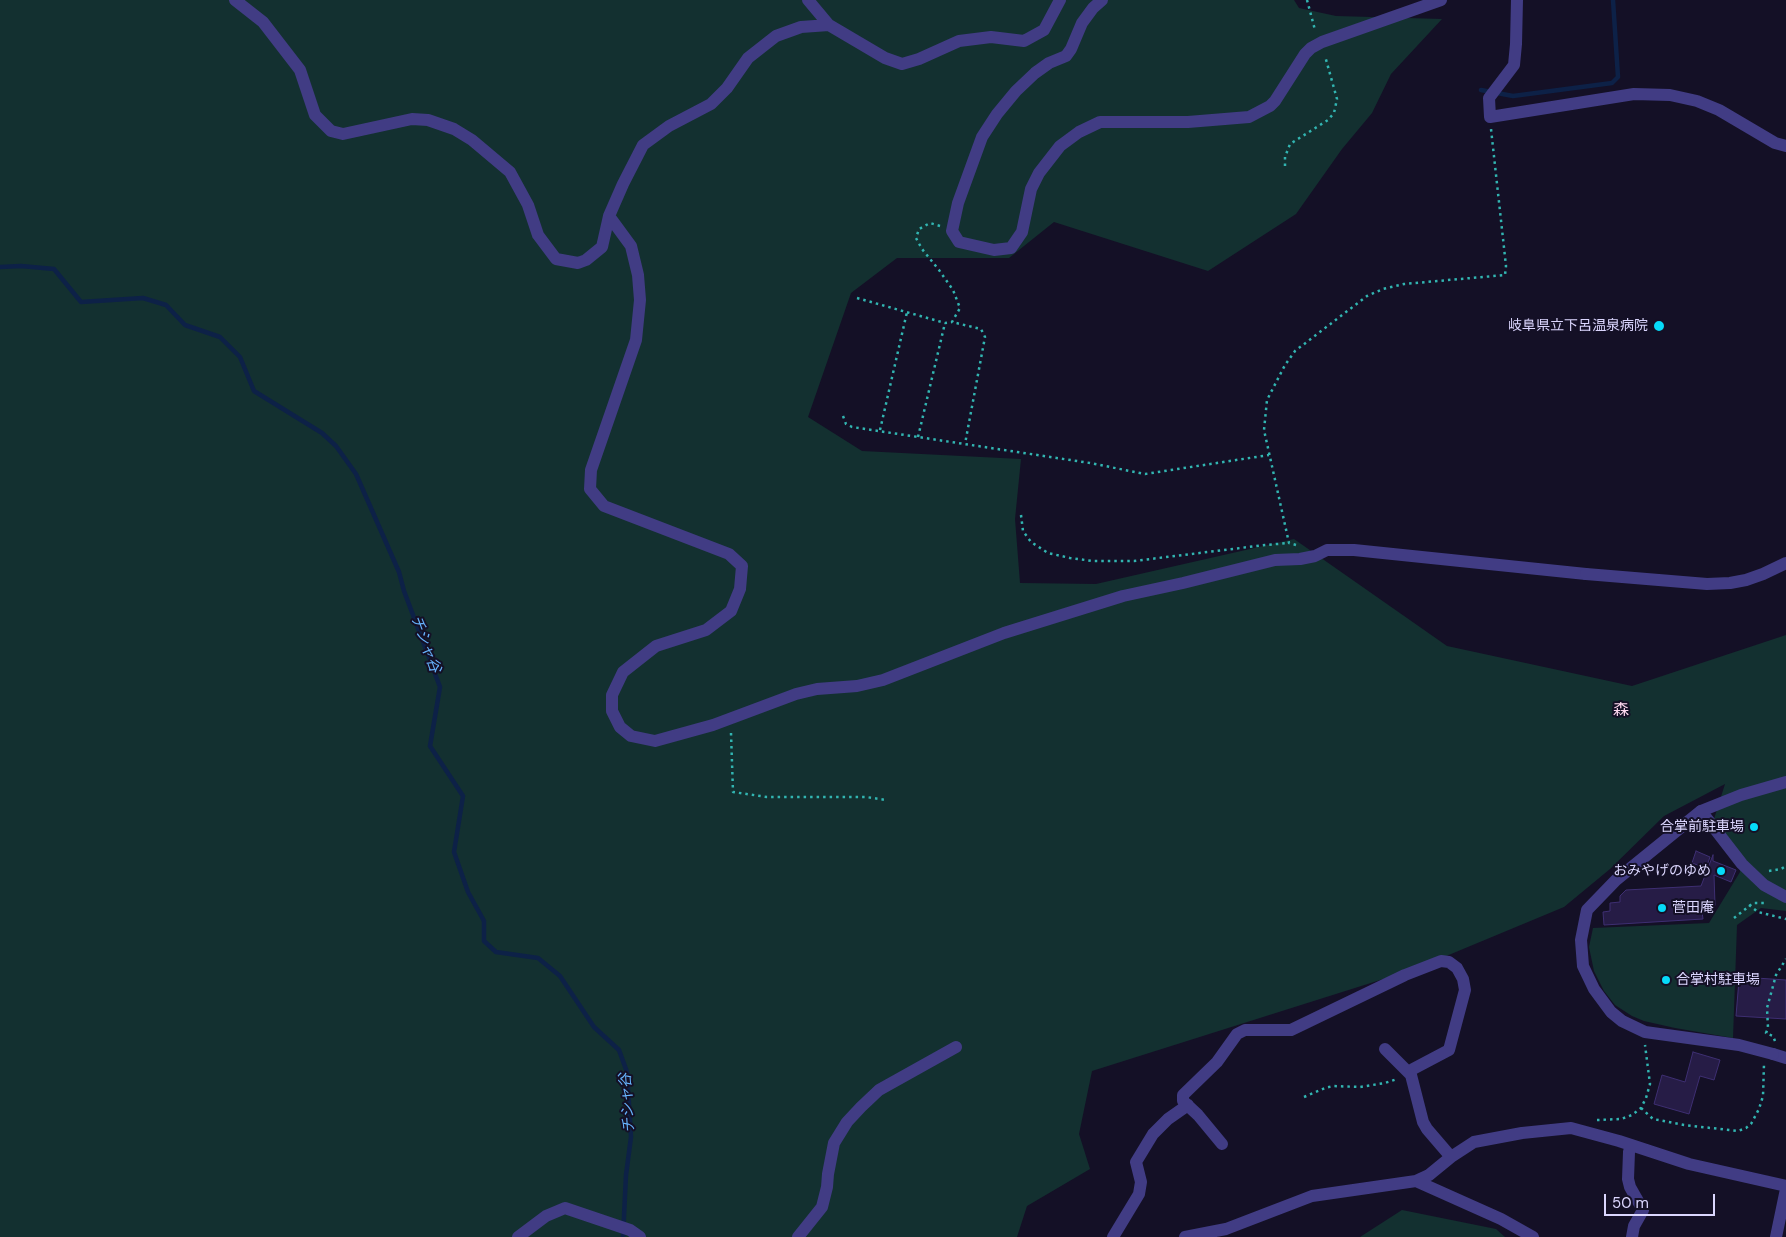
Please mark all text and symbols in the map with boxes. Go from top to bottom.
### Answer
place label: 岐阜県立下呂温泉病院 [1508,318,1648,334]
marker: 岐阜県立下呂温泉病院 [1652,319,1666,333]
water label: チシャ谷 [406,613,444,675]
district label: 森 [1613,701,1629,721]
place label: 合掌前駐車場 [1660,819,1744,835]
marker: 合掌前駐車場 [1748,821,1760,833]
place label: おみやげのゆめ [1613,863,1711,879]
marker: おみやげのゆめ [1715,865,1727,877]
place label: 菅田庵 [1672,900,1714,916]
marker: 菅田庵 [1656,902,1668,914]
place label: 合掌村駐車場 [1676,972,1760,988]
marker: 合掌村駐車場 [1660,974,1672,986]
water label: チシャ谷 [617,1072,639,1134]
scale bar [1606,1184,1717,1216]
text: 50 m [1612,1193,1649,1213]

